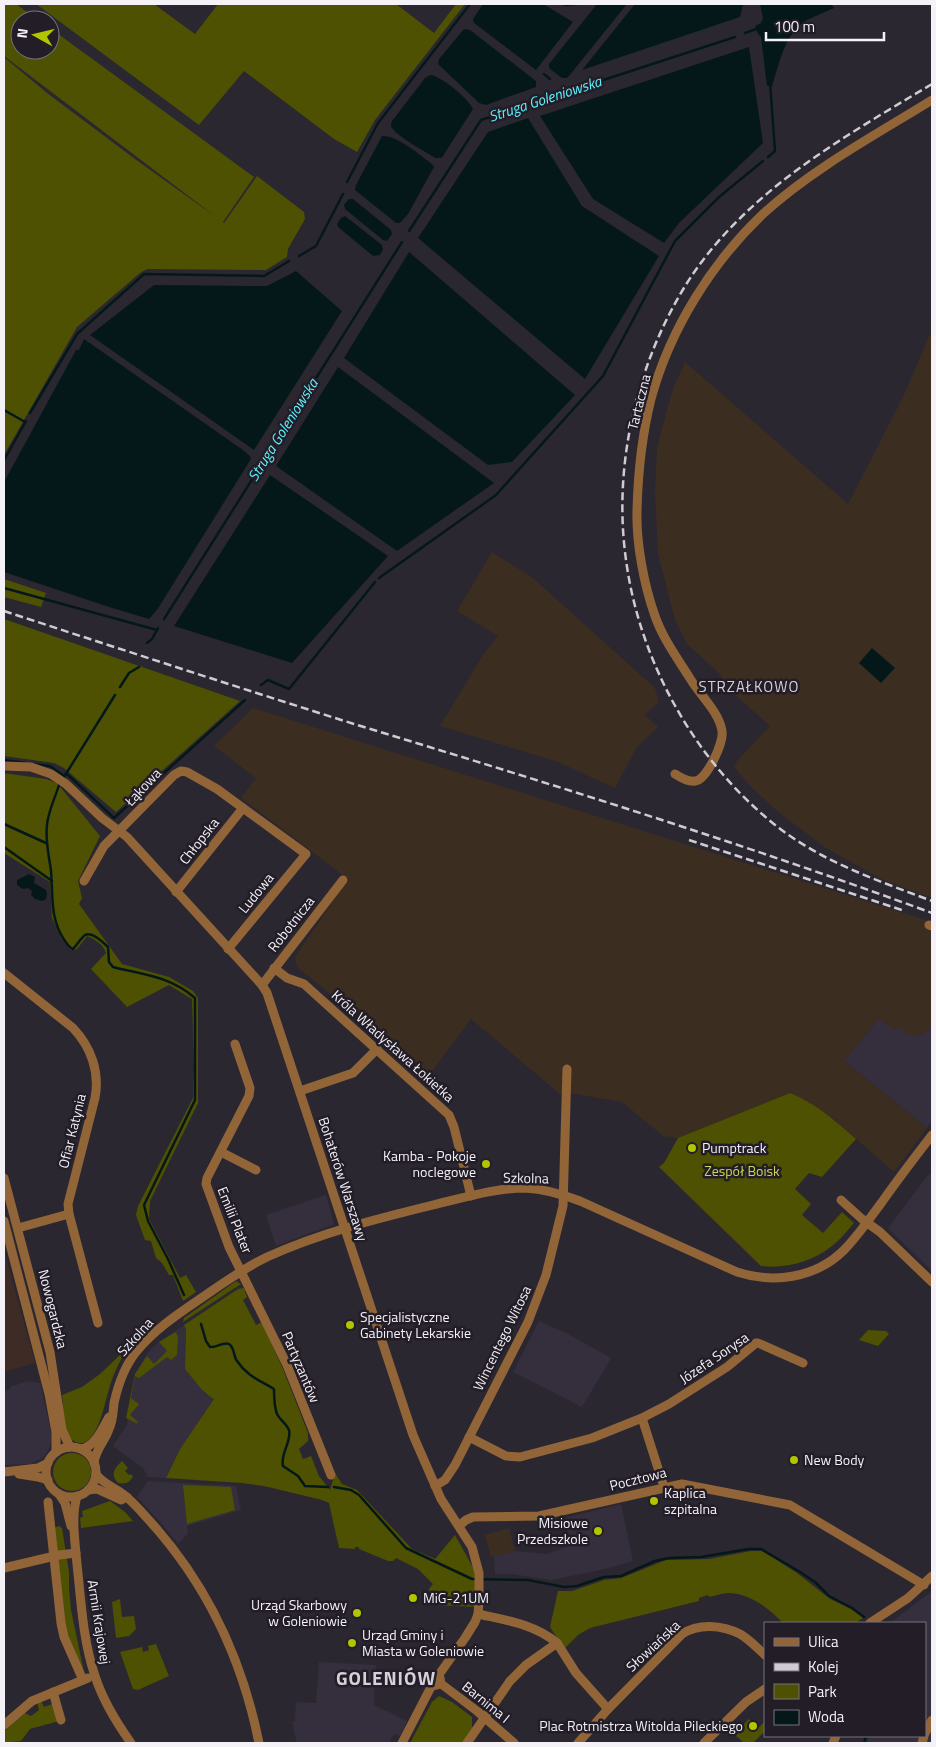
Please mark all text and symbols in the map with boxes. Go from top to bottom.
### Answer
north arrow [10,10,60,60]
scale bar [766,10,884,42]
text: 100 m [774,15,815,38]
text: N [11,27,33,39]
water label: Struga Goleniowska [485,69,606,128]
street label: Tartaczna [621,372,656,432]
water label: Struga Goleniowska [242,373,324,486]
district label: STRZAŁKOWO [699,675,799,698]
street label: Łąkowa [119,763,166,811]
street label: Chłopska [174,813,224,869]
street label: Ludowa [233,868,278,917]
street label: Robotnicza [262,891,319,956]
street label: Króla Władysława Łokietka [327,985,460,1107]
street label: Ofiar Katynia [52,1091,91,1170]
street label: Bohaterów Warszawy [313,1114,374,1244]
place label: Pumptrack [702,1137,767,1158]
marker: Pumptrack [686,1142,698,1154]
place label: Kamba - Pokoje noclegowe [383,1145,476,1182]
marker: Kamba - Pokoje noclegowe [480,1158,492,1170]
park label: Zespół Boisk [704,1160,780,1181]
street label: Szkolna [503,1167,549,1188]
street label: Emilii Plater [213,1183,258,1256]
street label: Nowogardzka [33,1267,73,1351]
street label: Wincentego Witosa [467,1282,536,1394]
place label: Specjalistyczne Gabinety Lekarskie [360,1306,471,1343]
street label: Szkolna [112,1313,158,1361]
marker: Specjalistyczne Gabinety Lekarskie [344,1319,356,1331]
street label: Józefa Sorysa [675,1327,753,1389]
street label: Partyzantów [277,1328,326,1406]
place label: New Body [804,1449,865,1470]
marker: New Body [788,1454,800,1466]
street label: Pocztowa [607,1461,669,1496]
place label: Kaplica szpitalna [664,1482,717,1519]
marker: Kaplica szpitalna [648,1495,660,1507]
place label: Misiowe Przedszkole [517,1512,588,1549]
marker: Misiowe Przedszkole [592,1525,604,1537]
street label: Armii Krajowej [82,1578,117,1666]
place label: MiG-21UM [423,1587,489,1608]
marker: MiG-21UM [407,1592,419,1604]
place label: Urząd Skarbowy w Goleniowie [251,1594,347,1631]
marker: Urząd Skarbowy w Goleniowie [351,1607,363,1619]
street label: Słowiańska [621,1615,685,1676]
legend [764,1622,926,1737]
place label: Urząd Gminy i Miasta w Goleniowie [362,1624,484,1661]
text: Ulica [808,1630,839,1653]
marker: Urząd Gminy i Miasta w Goleniowie [346,1637,358,1649]
text: Kolej [808,1655,839,1678]
district label: GOLENIÓW [336,1663,436,1692]
street label: Barnima I [458,1676,515,1727]
text: Park [808,1680,837,1703]
text: Woda [808,1705,845,1728]
place label: Plac Rotmistrza Witolda Pileckiego [539,1715,743,1736]
marker: Plac Rotmistrza Witolda Pileckiego [747,1720,759,1732]

